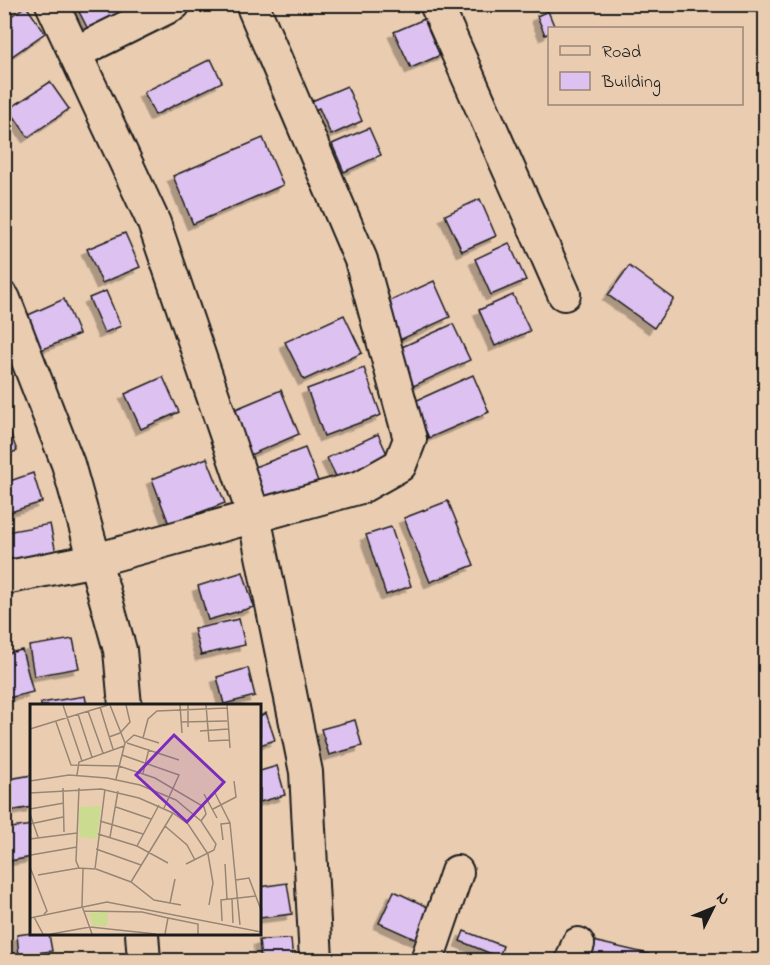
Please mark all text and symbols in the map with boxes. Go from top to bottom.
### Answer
legend [548,27,743,105]
text: Road [602,40,641,66]
text: Building [601,70,661,97]
inset map [30,704,261,935]
north arrow [683,878,743,938]
text: N [710,887,735,911]

